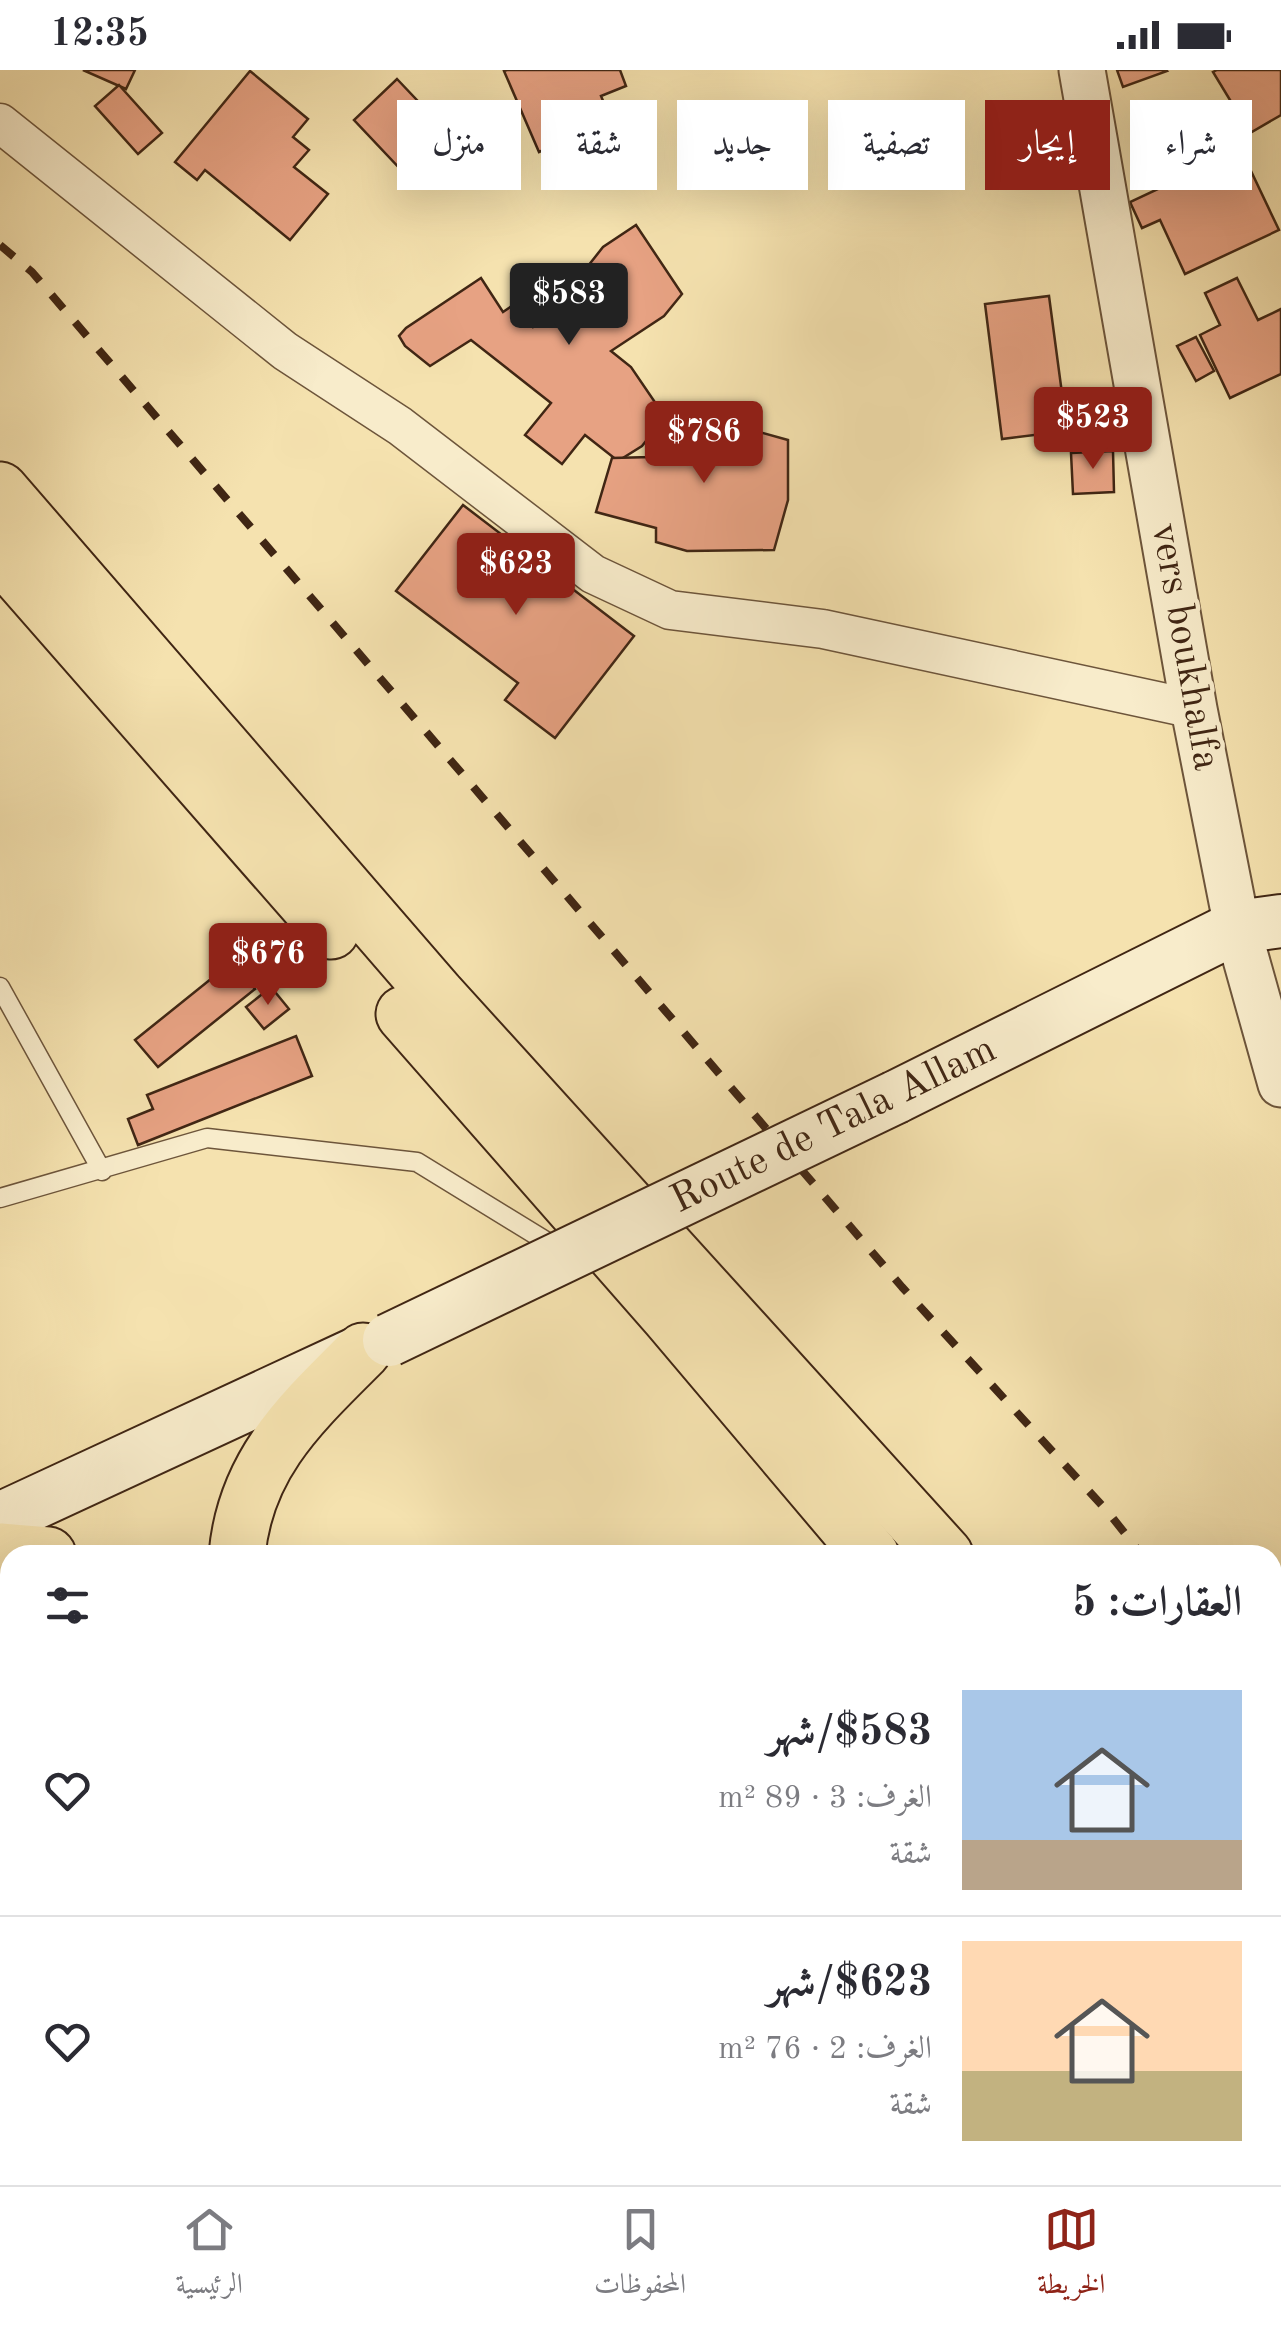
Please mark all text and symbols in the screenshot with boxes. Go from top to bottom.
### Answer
text: 12:35 [50,16,149,54]
chip: منزل [397,100,521,190]
chip: شقة [541,100,657,190]
chip: جديد [677,100,808,190]
chip: تصفية [828,100,965,190]
chip: إيجار [985,100,1110,190]
chip: شراء [1130,100,1252,190]
pin: $583 [510,263,628,348]
text: $583 [532,279,606,311]
pin: $523 [1034,387,1152,472]
pin: $786 [645,401,763,486]
text: $523 [1056,403,1130,435]
text: $786 [667,417,741,449]
street label: vers boukhalfa [1143,520,1225,774]
pin: $623 [457,533,575,618]
text: $623 [479,549,553,581]
pin: $676 [209,923,327,1008]
text: $676 [231,939,305,971]
street label: Route de Tala Allam [665,1030,1003,1222]
icon: filters [40,1578,95,1633]
text: العقارات: 5 [1072,1583,1242,1625]
text: $583/شهر [767,1712,932,1754]
icon: home [1042,1730,1162,1850]
icon: heart [40,1763,95,1818]
text: الغرف: 3 · 89 m² [718,1783,932,1815]
text: شقة [890,1839,932,1871]
text: $623/شهر [767,1963,932,2005]
icon: home [1042,1981,1162,2101]
icon: heart [40,2014,95,2069]
text: الغرف: 2 · 76 m² [718,2034,932,2066]
text: شقة [890,2090,932,2122]
tab: الرئيسية [176,2202,243,2311]
tab: المحفوظات [594,2202,686,2311]
tab: الخريطة [1037,2202,1105,2311]

